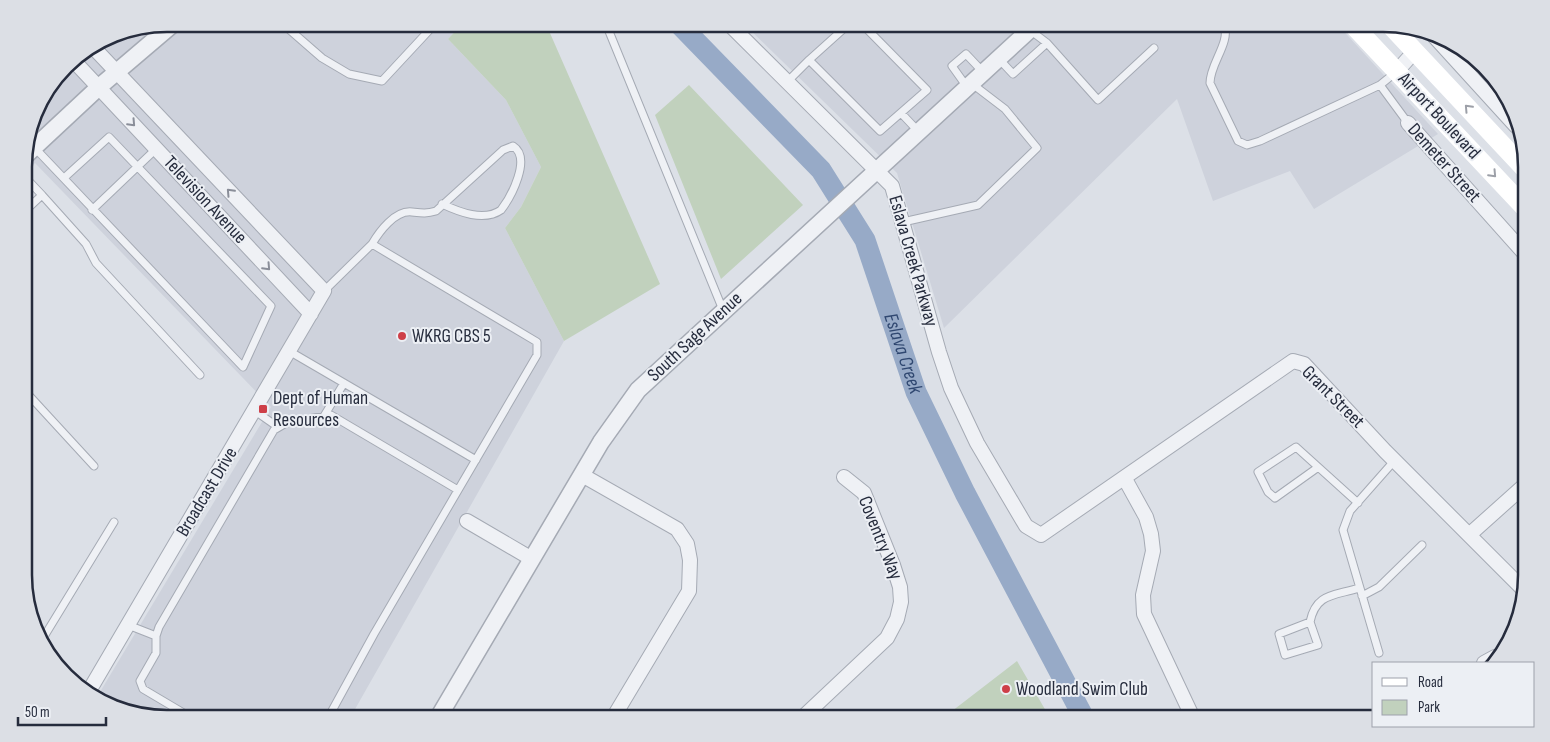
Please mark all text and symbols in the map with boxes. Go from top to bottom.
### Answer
street label: Airport Boulevard [1392,67,1485,164]
one-way arrow [1465,105,1474,114]
one-way arrow [126,117,135,126]
street label: Demeter Street [1402,119,1486,207]
street label: Television Avenue [158,151,252,249]
one-way arrow [1487,169,1496,178]
one-way arrow [227,189,236,198]
street label: Eslava Creek Parkway [883,193,943,330]
one-way arrow [261,261,270,270]
street label: South Sage Avenue [643,287,747,387]
water label: Eslava Creek [878,310,928,397]
place label: WKRG CBS 5 [412,325,491,348]
marker: WKRG CBS 5 [396,330,408,342]
street label: Grant Street [1297,361,1369,433]
place label: Dept of Human Resources [273,387,368,432]
marker: Dept of Human Resources [257,403,269,415]
street label: Broadcast Drive [171,443,243,541]
street label: Coventry Way [853,493,907,584]
legend [1372,662,1535,727]
text: Road [1418,673,1443,692]
place label: Woodland Swim Club [1016,678,1148,701]
marker: Woodland Swim Club [1000,683,1012,695]
scale bar [18,694,105,726]
text: Park [1418,698,1440,717]
text: 50 m [25,703,50,722]

